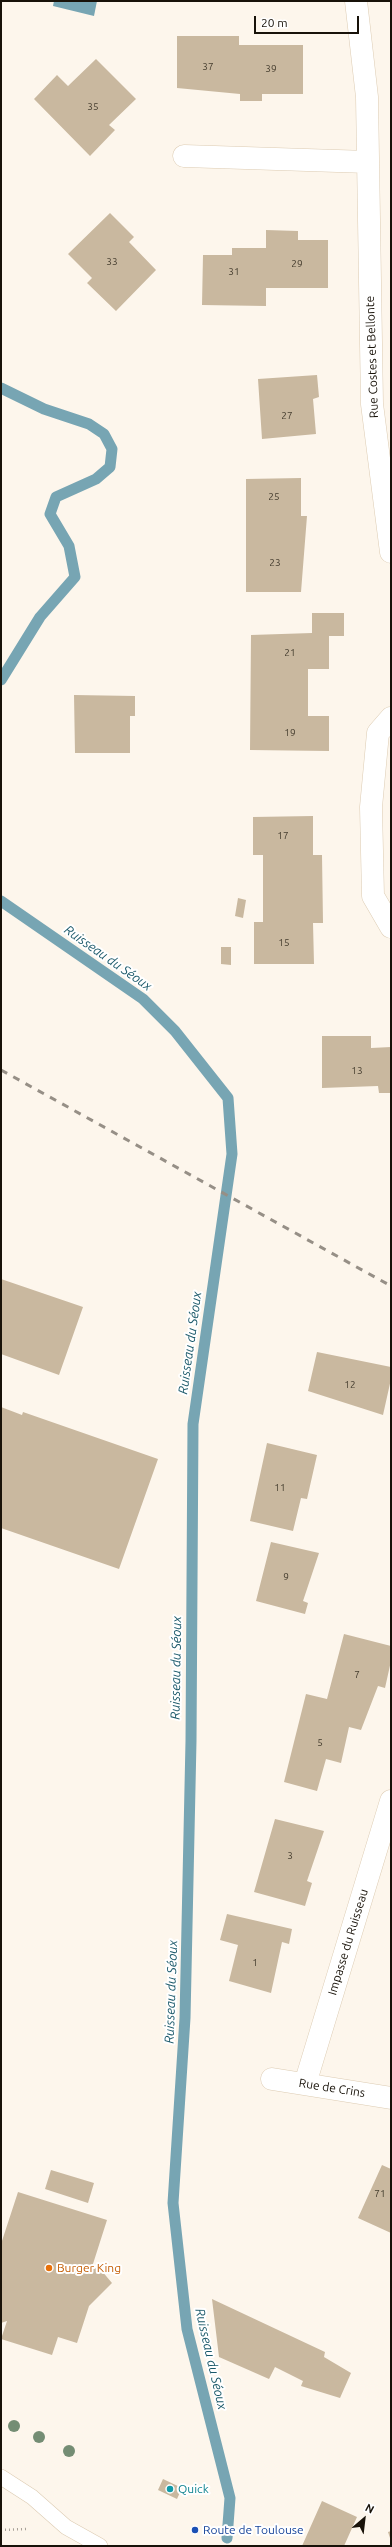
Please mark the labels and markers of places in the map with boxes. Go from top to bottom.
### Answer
place label: Burger King [57,2261,121,2275]
marker: Burger King [44,2263,54,2273]
place label: Quick [178,2482,209,2496]
marker: Quick [165,2484,175,2494]
place label: Route de Toulouse [203,2523,304,2537]
marker: Route de Toulouse [190,2525,200,2535]

